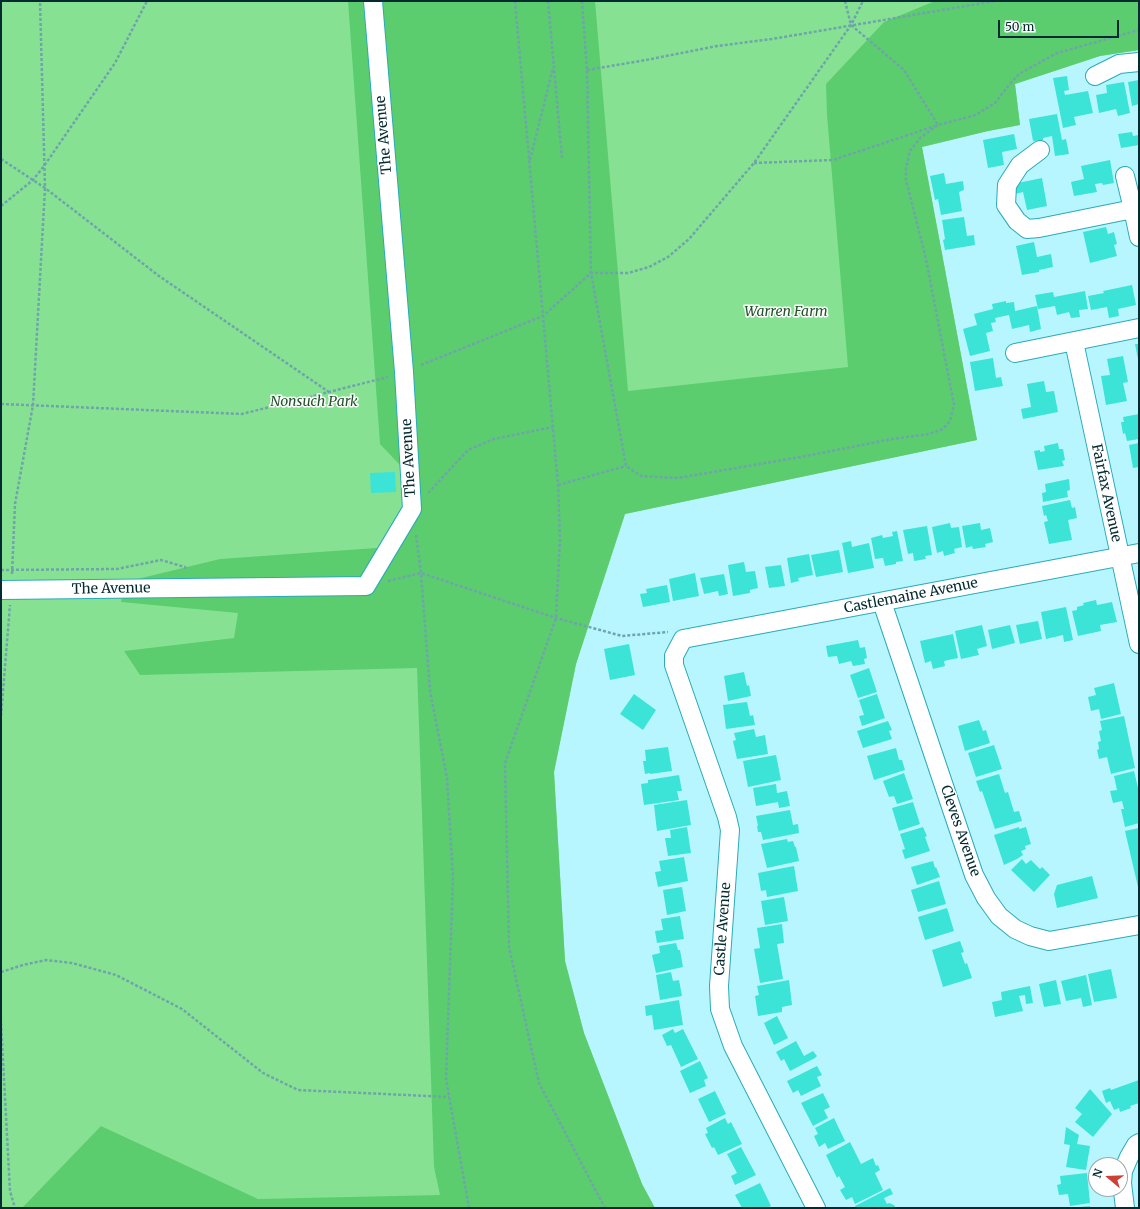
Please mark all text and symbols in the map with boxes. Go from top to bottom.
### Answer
scale bar [1000,12,1121,38]
text: 50 m [1005,19,1034,34]
street label: The Avenue [372,95,396,175]
park label: Warren Farm [744,304,828,320]
park label: Nonsuch Park [270,394,358,410]
street label: The Avenue [399,418,419,498]
street label: Fairfax Avenue [1087,442,1125,544]
street label: Castlemaine Avenue [843,575,979,617]
street label: The Avenue [71,580,151,598]
street label: Cleves Avenue [937,783,983,879]
street label: Castle Avenue [711,882,735,976]
north arrow [1088,1157,1128,1197]
text: N [1090,1167,1106,1180]

